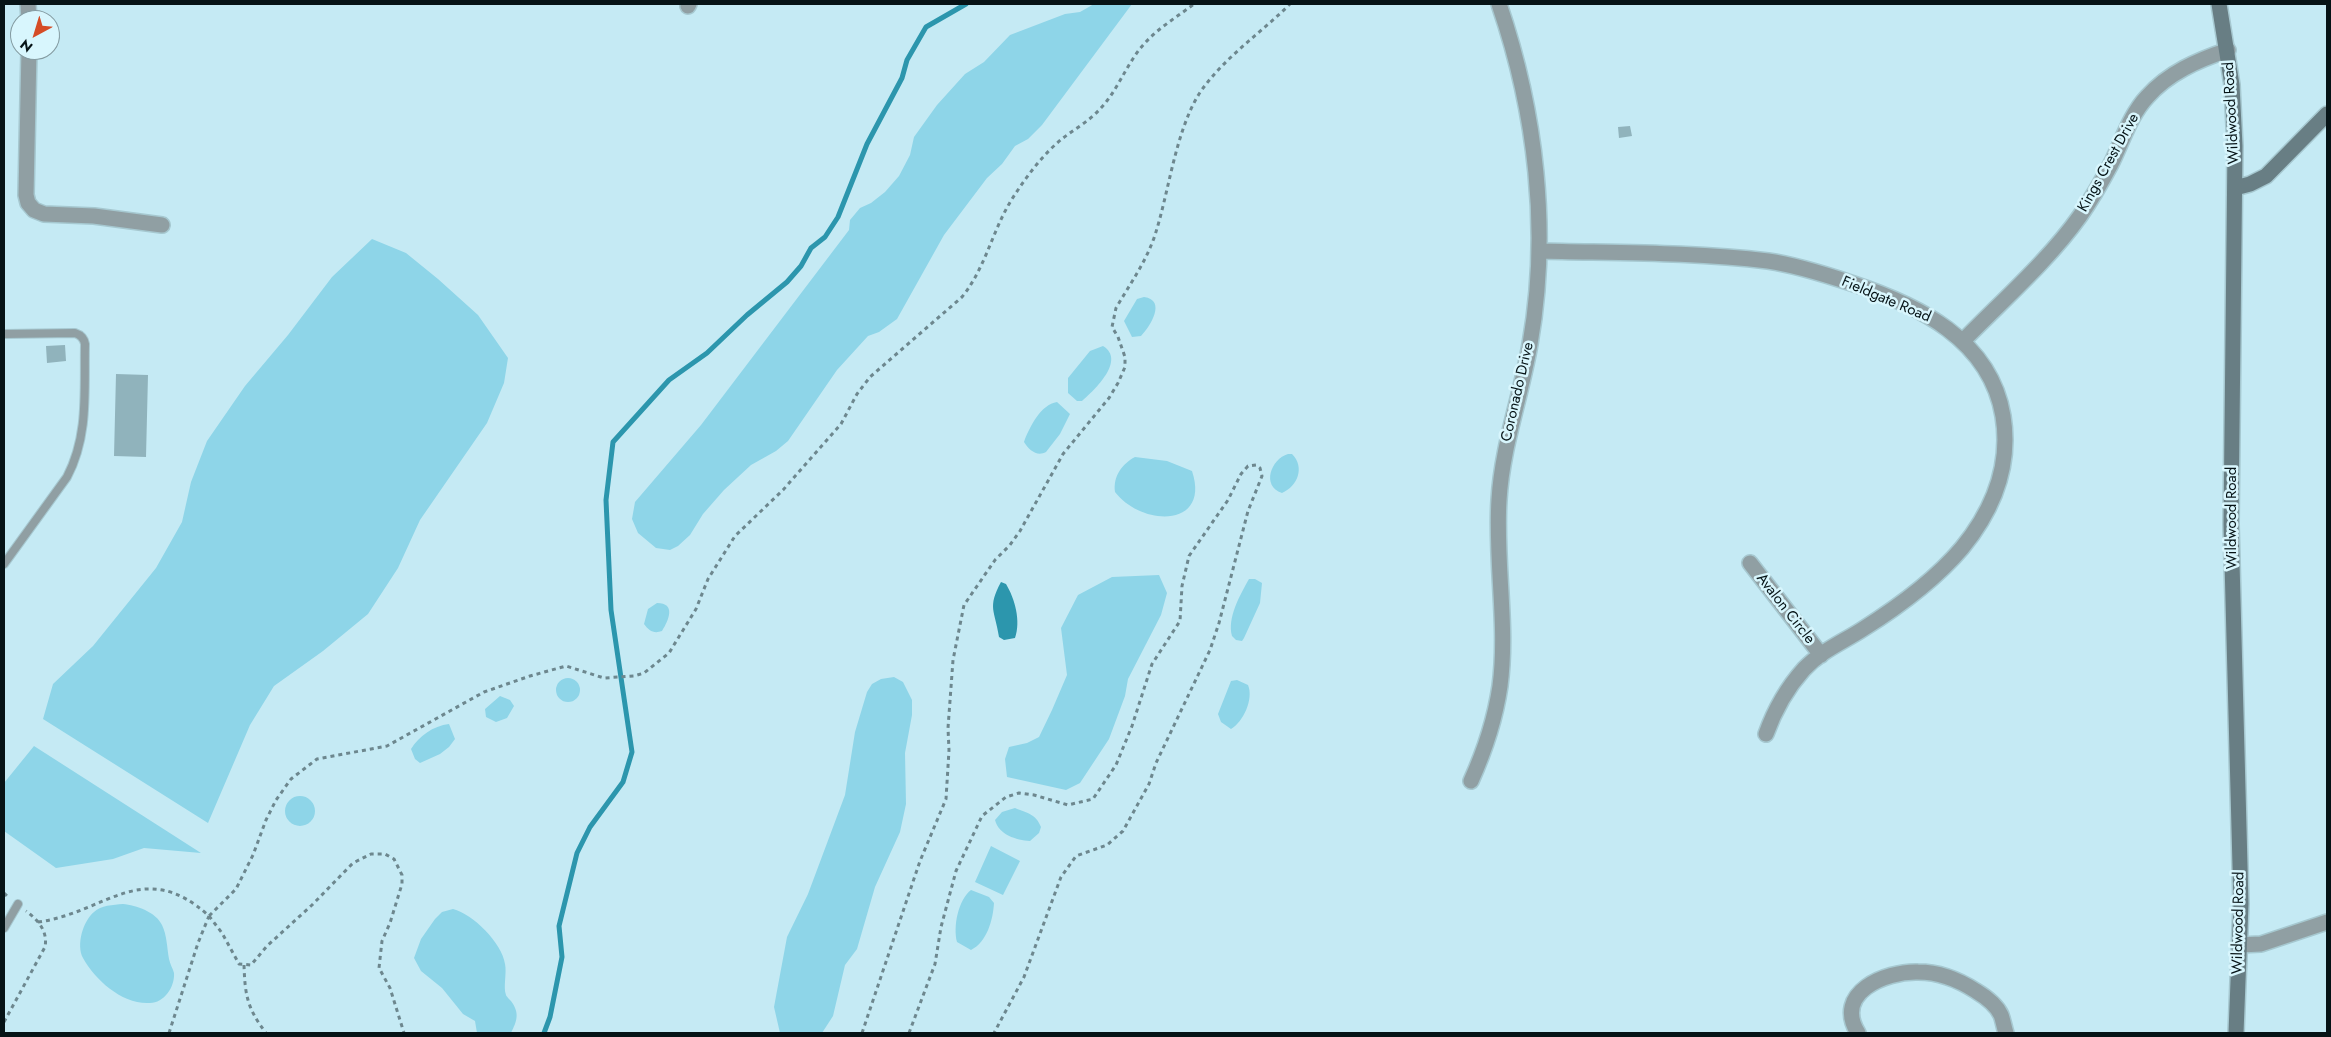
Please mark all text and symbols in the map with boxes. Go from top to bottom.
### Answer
north arrow [10,10,60,60]
text: N [16,35,37,57]
street label: Wildwood Road [2220,61,2244,165]
street label: Kings Crest Drive [2075,111,2143,215]
street label: Fieldgate Road [1839,273,1933,327]
street label: Coronado Drive [1498,341,1538,443]
street label: Wildwood Road [2223,467,2241,569]
street label: Avalon Circle [1752,570,1818,648]
street label: Wildwood Road [2229,872,2249,974]

